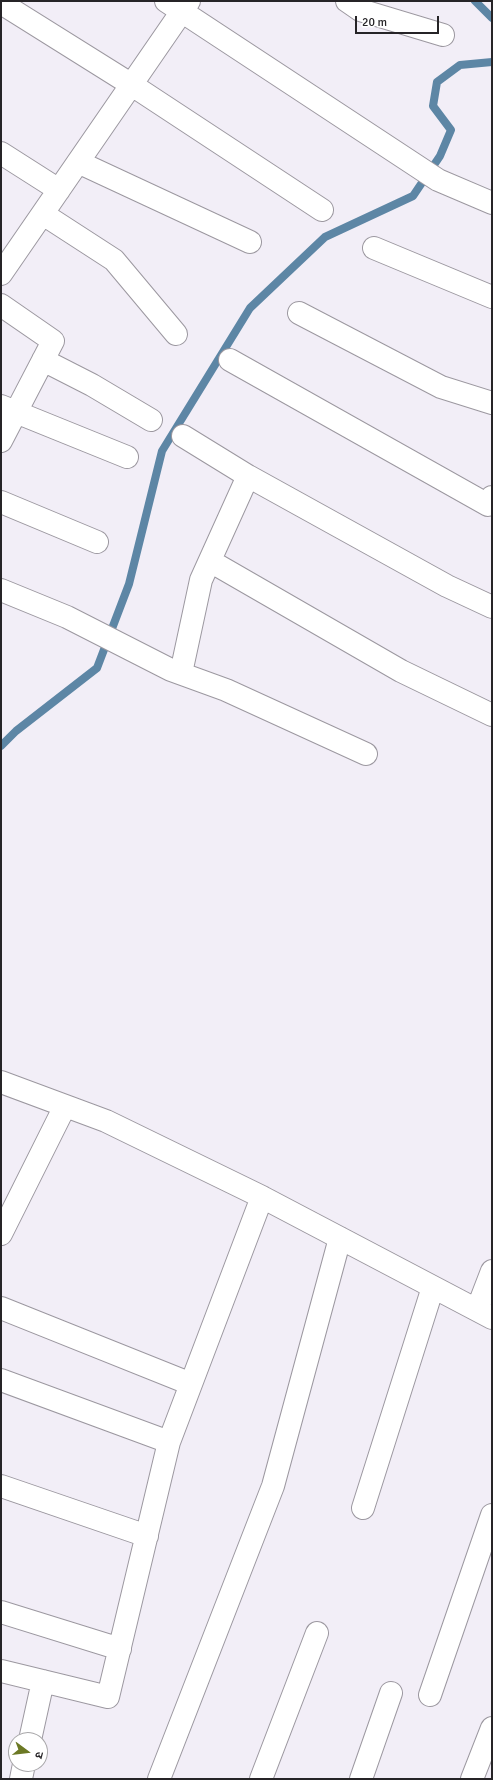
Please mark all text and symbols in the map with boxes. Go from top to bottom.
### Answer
scale bar [357,8,441,34]
text: 20 m [362,15,387,30]
north arrow [8,1732,48,1772]
text: उ [32,1750,46,1760]

